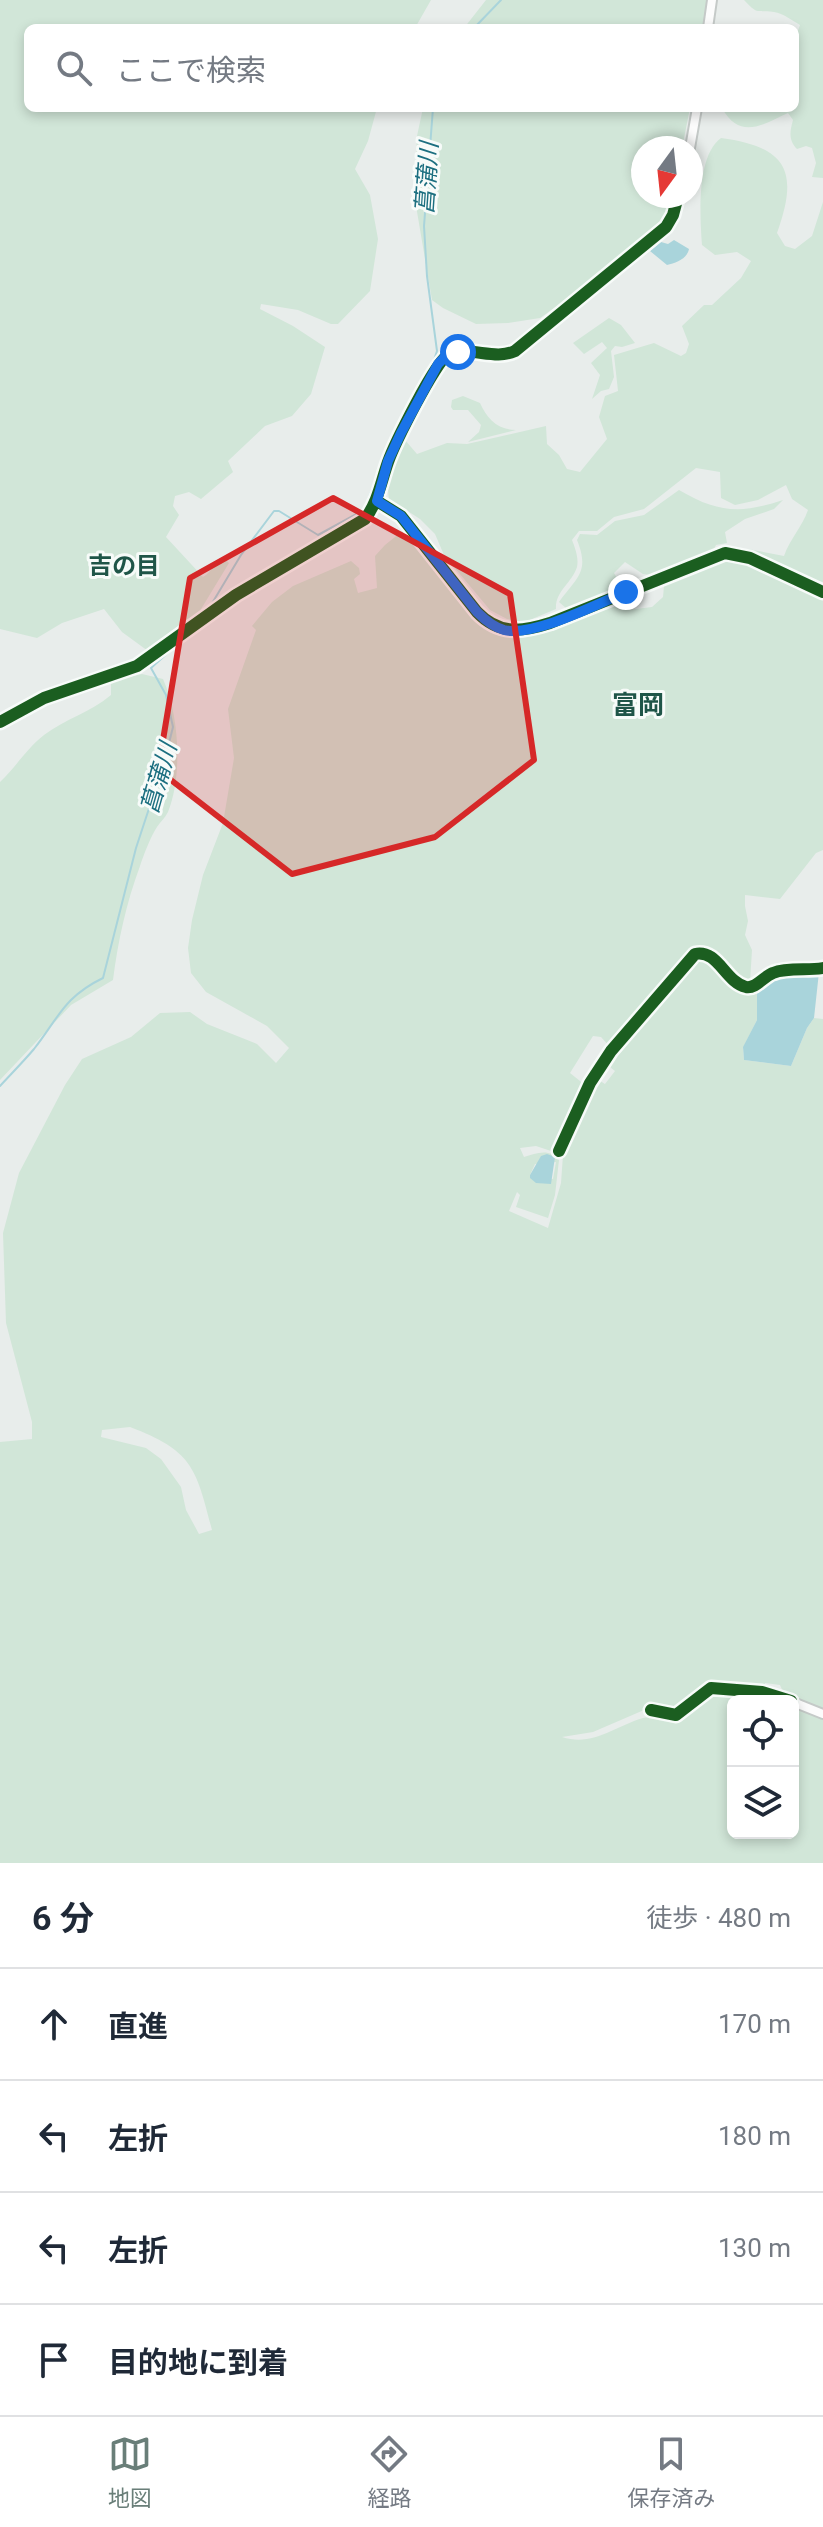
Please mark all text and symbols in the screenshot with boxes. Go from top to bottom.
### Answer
search box [24,24,799,112]
icon: search [52,46,96,90]
text: ここで検索 [116,53,266,88]
north arrow [631,136,703,208]
water label: 菖蒲川 [411,138,444,215]
route start [440,334,476,370]
district label: 吉の目 [88,552,160,580]
route end [608,574,644,610]
district label: 富岡 [612,690,664,720]
water label: 菖蒲川 [136,737,183,816]
map controls [727,1695,799,1839]
button: locate [727,1695,799,1767]
button: layers [727,1767,799,1839]
text: 6 分 [32,1898,94,1938]
text: 徒歩 · 480 m [646,1903,791,1933]
icon: ahead [32,2002,76,2046]
text: 直進 [108,2009,168,2044]
text: 170 m [718,2009,791,2039]
icon: left [32,2114,76,2158]
text: 左折 [108,2121,168,2156]
text: 180 m [718,2121,791,2151]
icon: left [32,2226,76,2270]
text: 左折 [108,2233,168,2268]
text: 130 m [718,2233,791,2263]
icon: arrive [32,2338,76,2382]
text: 目的地に到着 [108,2345,288,2380]
tab: 地図 [108,2432,152,2512]
tab: 経路 [367,2432,411,2512]
tab: 保存済み [627,2432,715,2512]

